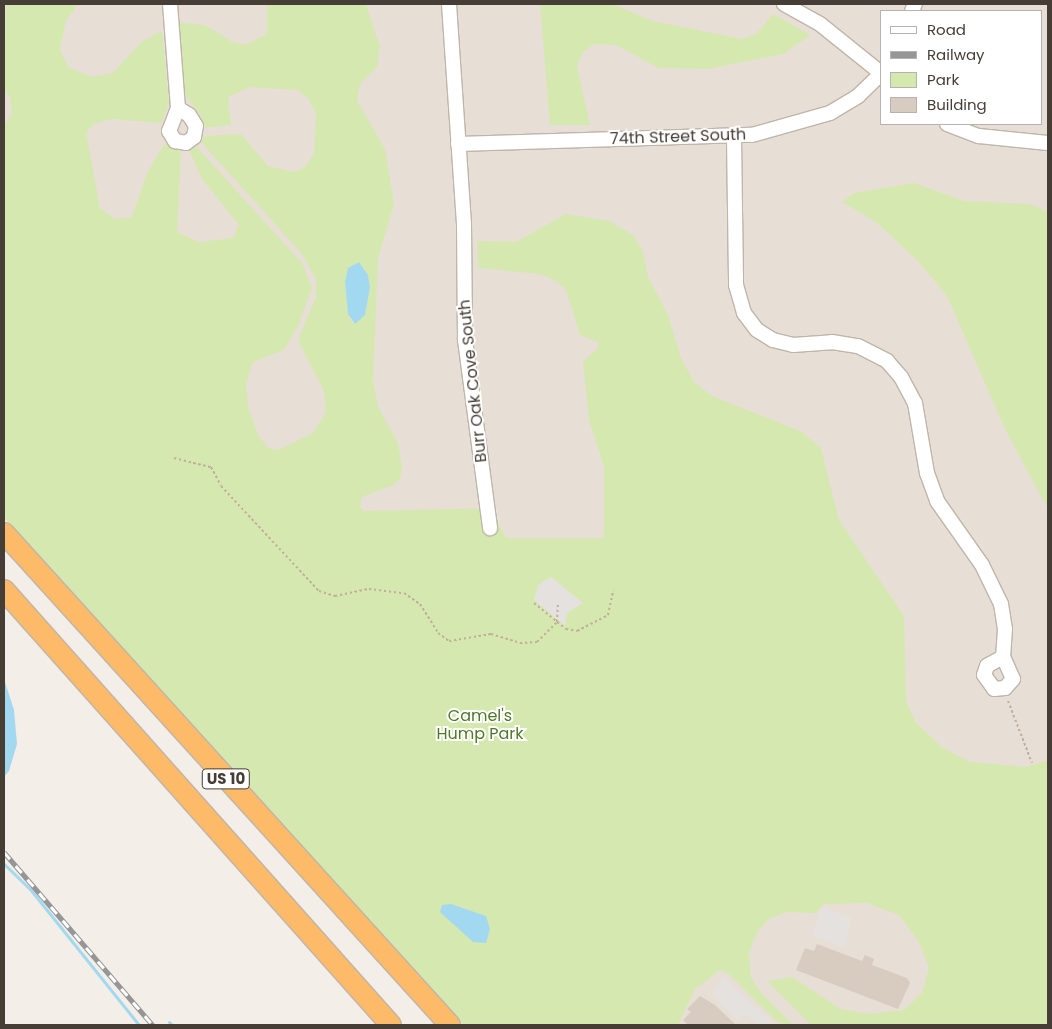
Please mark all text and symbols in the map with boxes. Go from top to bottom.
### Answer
legend [880,10,1042,125]
text: Road [927,19,966,40]
text: Railway [927,44,985,65]
text: Park [927,69,959,90]
text: Building [927,94,987,115]
street label: 74th Street South [610,125,746,149]
street label: Burr Oak Cove South [455,299,491,463]
park label: Camel's Hump Park [436,706,524,744]
road number: US 10 [201,766,251,792]

